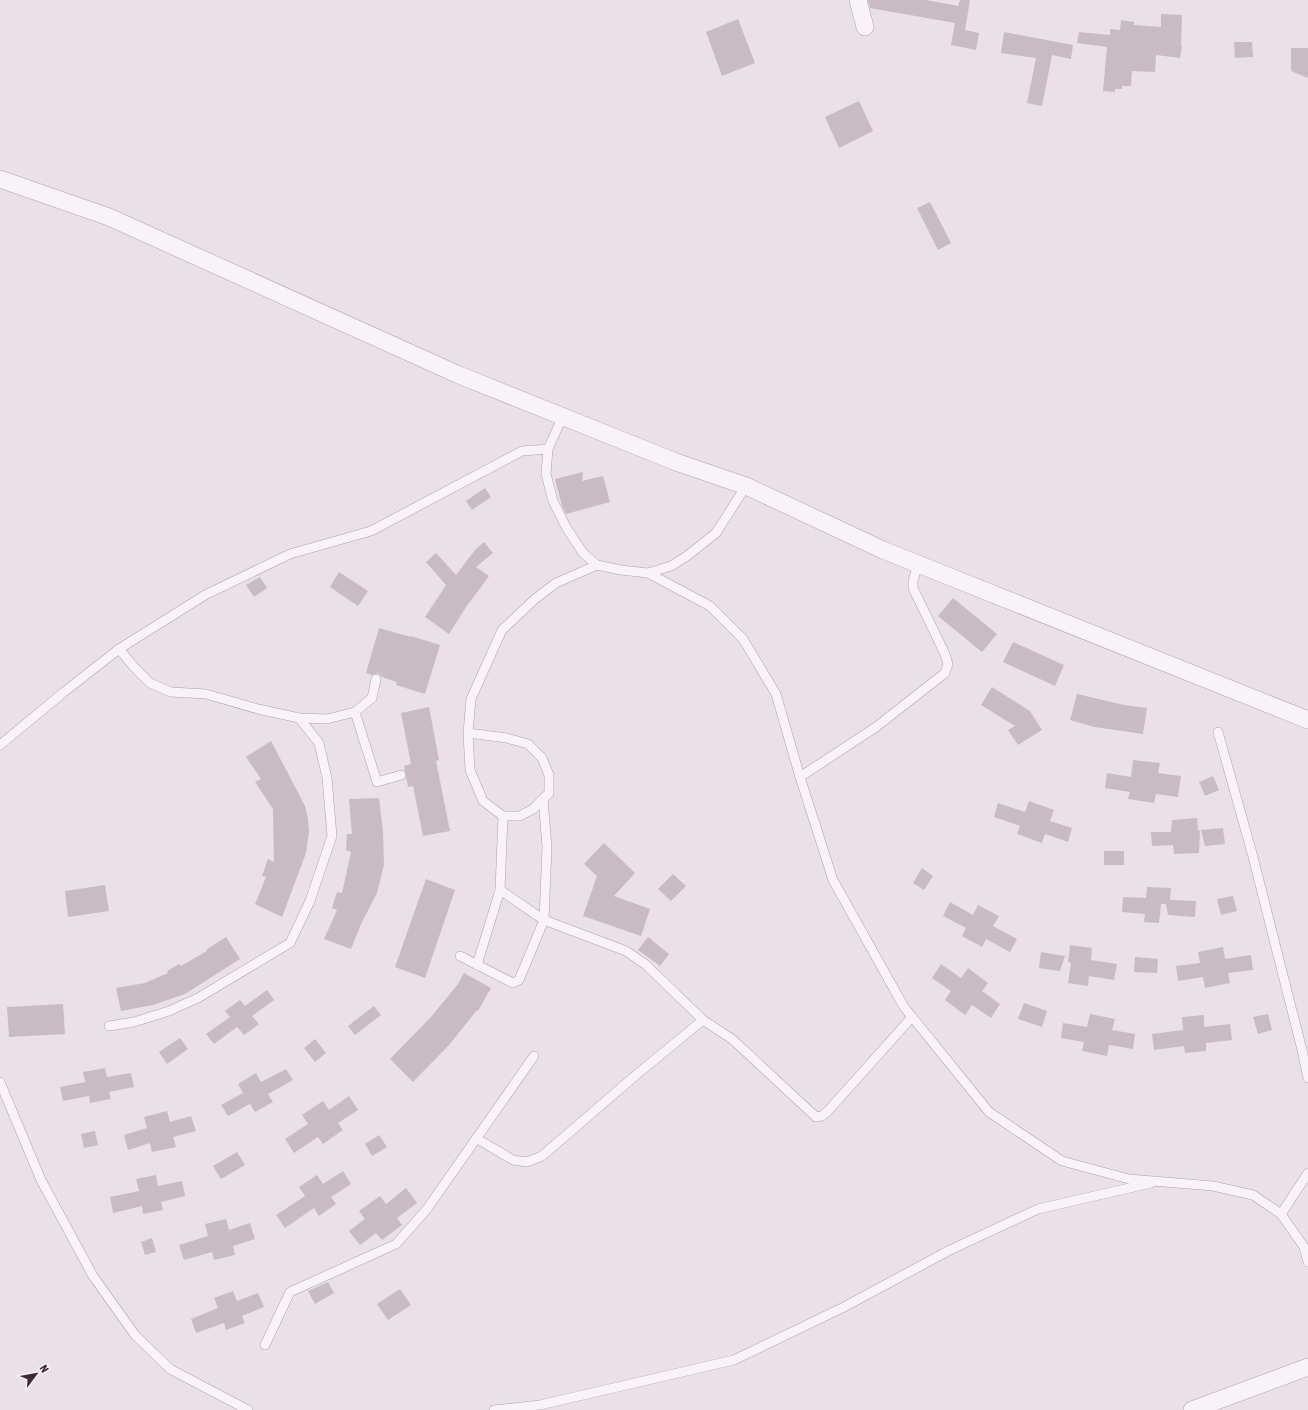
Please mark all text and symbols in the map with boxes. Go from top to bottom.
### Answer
north arrow [16,1354,56,1394]
text: N [38,1363,51,1375]

